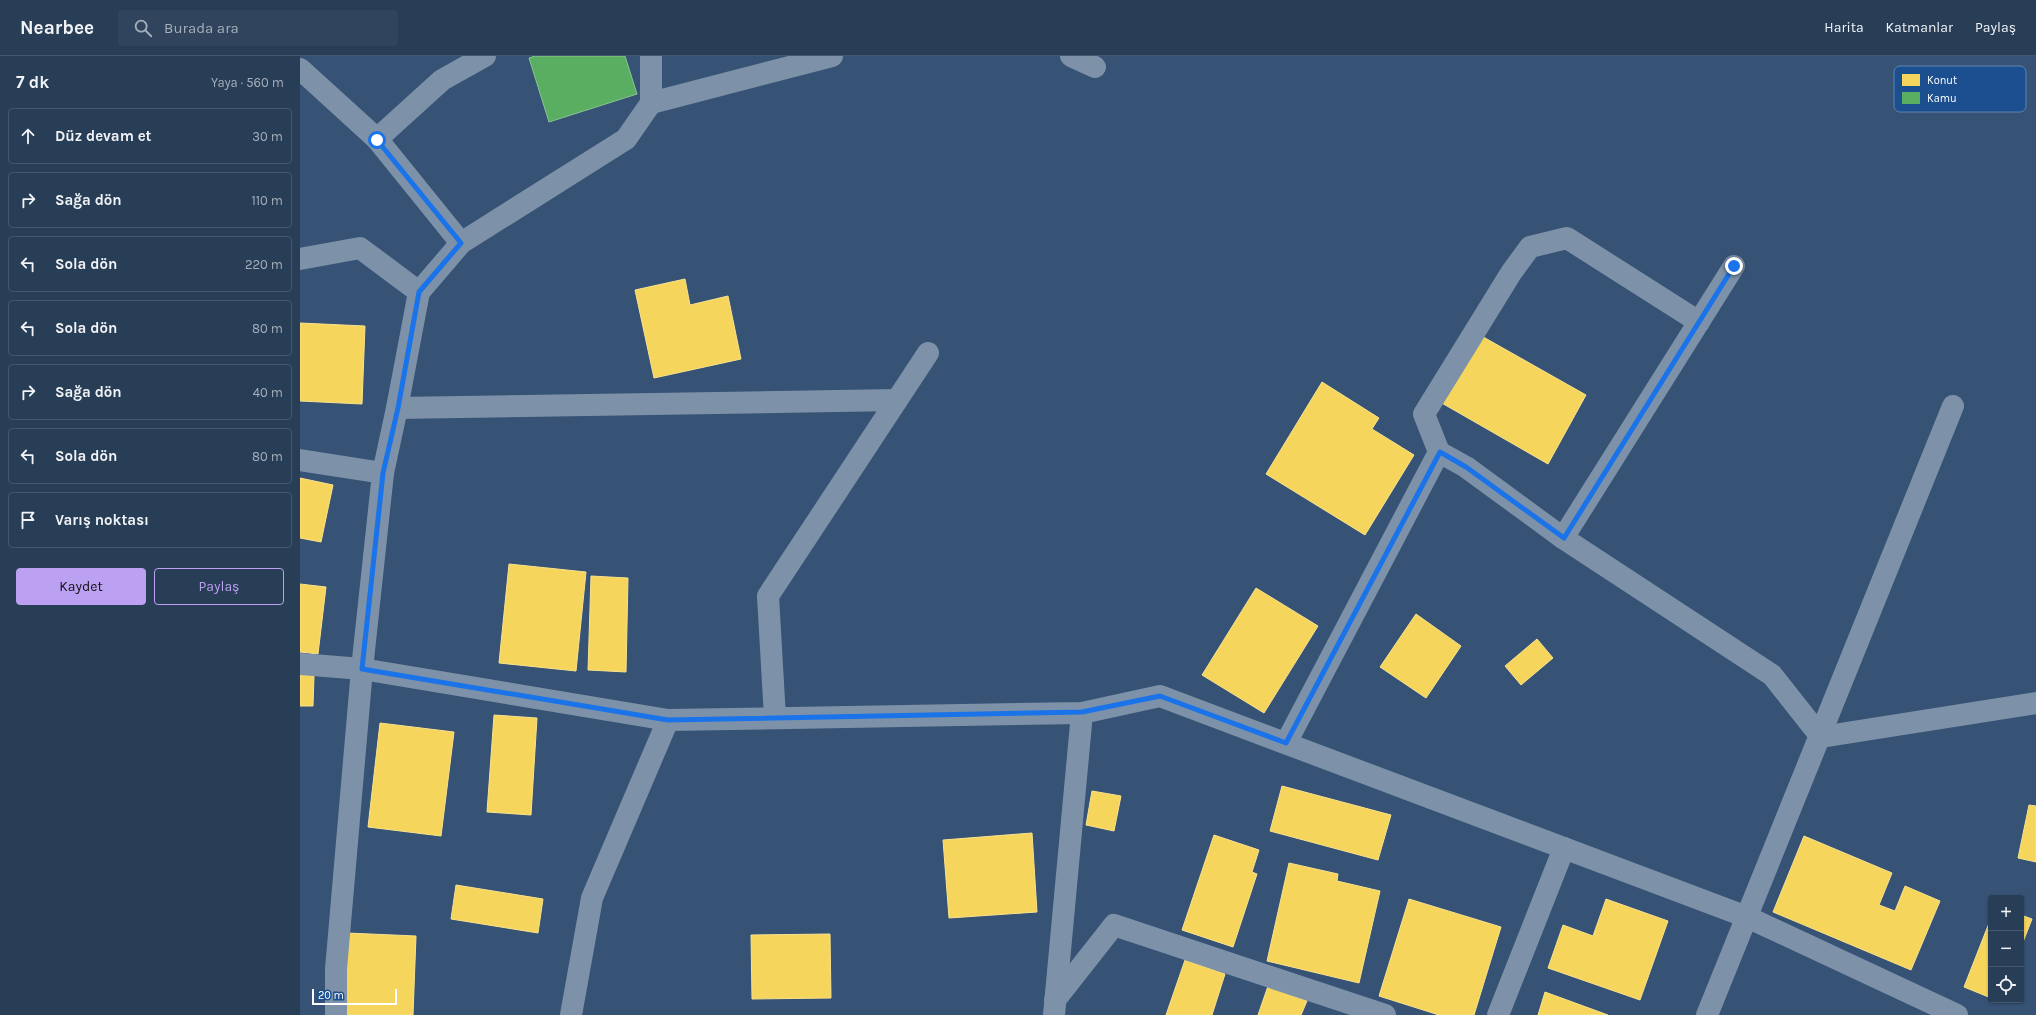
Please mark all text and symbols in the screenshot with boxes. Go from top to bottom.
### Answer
search box [118,10,398,46]
text: Nearbee [20,17,94,39]
icon: search [132,17,154,39]
text: Burada ara [164,19,239,37]
text: Harita [1824,19,1864,36]
text: Katmanlar [1886,19,1953,36]
text: Paylaş [1975,19,2016,36]
legend [1894,66,2026,112]
text: 7 dk [16,72,49,92]
text: Konut [1927,74,1957,87]
text: Yaya · 560 m [211,75,284,90]
text: Kamu [1927,92,1957,105]
icon: ahead [17,125,39,147]
text: Düz devam et [55,127,152,145]
text: 30 m [252,129,283,144]
route start [368,131,386,149]
icon: right [17,189,39,211]
text: Sağa dön [55,191,122,209]
text: 110 m [251,193,283,208]
icon: left [17,253,39,275]
text: Sola dön [55,255,117,273]
text: 220 m [245,257,283,272]
route end [1725,257,1743,275]
icon: left [17,317,39,339]
text: Sola dön [55,319,117,337]
text: 80 m [252,321,283,336]
icon: right [17,381,39,403]
text: Sağa dön [55,383,122,401]
text: 40 m [253,385,283,400]
icon: left [17,445,39,467]
text: Sola dön [55,447,117,465]
text: 80 m [252,449,283,464]
icon: arrive [17,509,39,531]
text: Varış noktası [55,511,149,529]
button: Kaydet [16,568,146,605]
button: Paylaş [154,568,284,605]
map controls [1988,895,2024,1003]
button: + [1988,895,2024,931]
button: − [1988,931,2024,967]
button: locate [1988,967,2024,1003]
scale bar [312,987,397,1006]
text: 20 m [318,989,344,1002]

